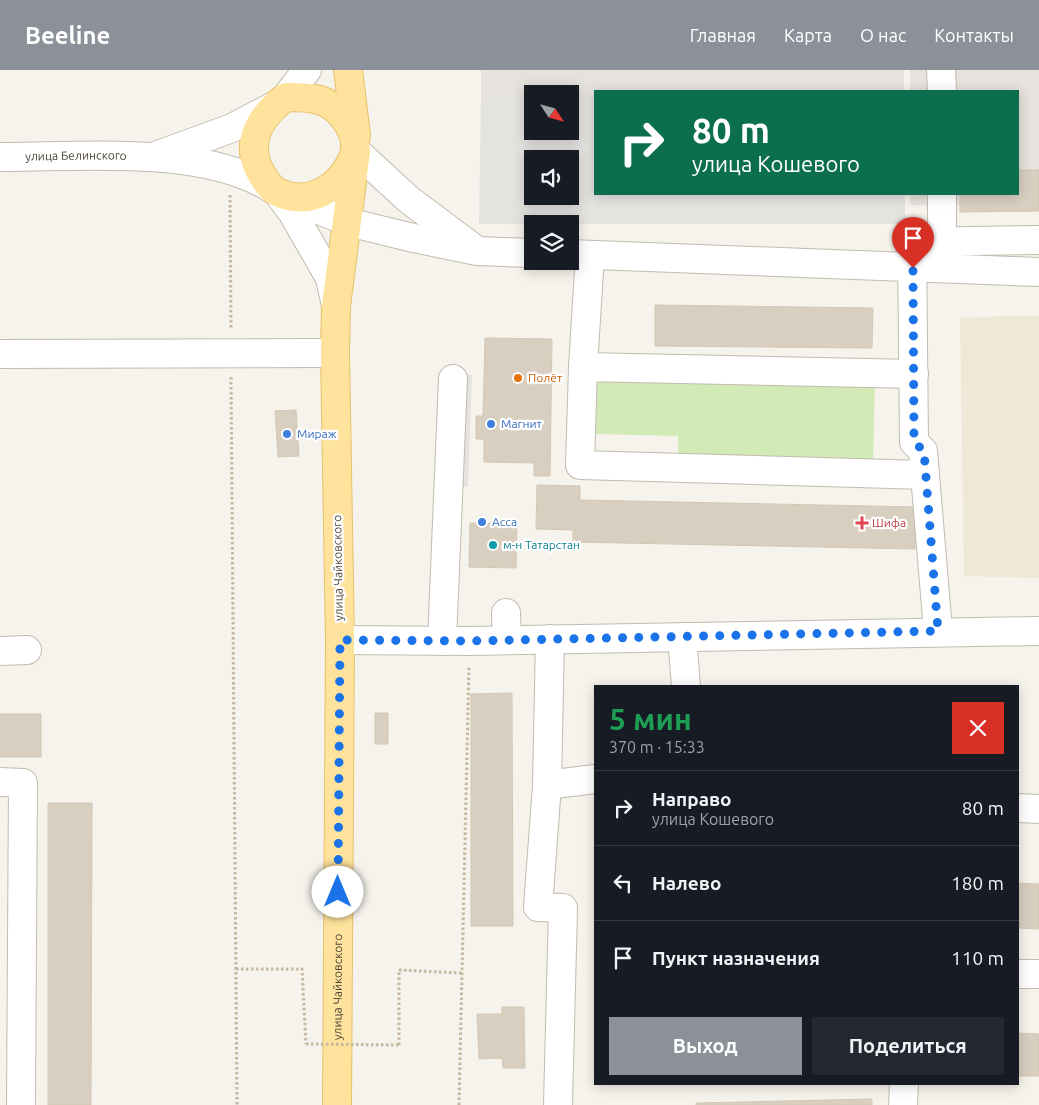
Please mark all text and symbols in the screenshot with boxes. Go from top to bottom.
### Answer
text: Beeline [25,22,110,49]
text: Главная [690,25,756,45]
text: Карта [784,25,832,45]
text: О нас [860,25,906,45]
text: Контакты [934,25,1014,45]
north arrow [524,85,579,140]
map controls [524,85,579,270]
icon: right [609,110,674,175]
text: 80 m [692,110,770,150]
street label: улица Белинского [25,148,127,163]
button: sound [524,150,579,205]
text: улица Кошевого [692,151,860,176]
button: layers [524,215,579,270]
pin [892,217,934,268]
icon: arrive [899,224,927,252]
place label: Полёт [528,371,563,384]
marker: Полёт [512,372,524,384]
place label: Магнит [501,417,543,430]
marker: Магнит [485,418,497,430]
place label: Мираж [297,427,337,440]
marker: Мираж [281,428,293,440]
street label: улица Чайковского [330,515,345,621]
place label: Acca [492,515,517,528]
marker: Acca [476,516,488,528]
place label: Шифа [872,516,906,529]
marker: Шифа [856,517,868,529]
place label: м-н Татарстан [503,538,580,551]
marker: м-н Татарстан [487,539,499,551]
text: 5 мин [609,702,692,736]
button: close [952,702,1004,754]
text: 370 m · 15:33 [609,738,705,756]
text: Направо [652,788,732,810]
icon: right [609,794,637,822]
text: 80 m [962,797,1004,819]
text: улица Кошевого [652,810,774,828]
position arrow [311,865,363,917]
icon: left [609,869,637,897]
text: Налево [652,872,721,894]
text: 180 m [951,872,1004,894]
street label: улица Чайковского [330,934,344,1040]
icon: arrive [609,944,637,972]
text: Пункт назначения [652,947,820,969]
text: 110 m [951,947,1004,969]
button: Выход [609,1017,802,1075]
button: Поделиться [812,1017,1004,1075]

